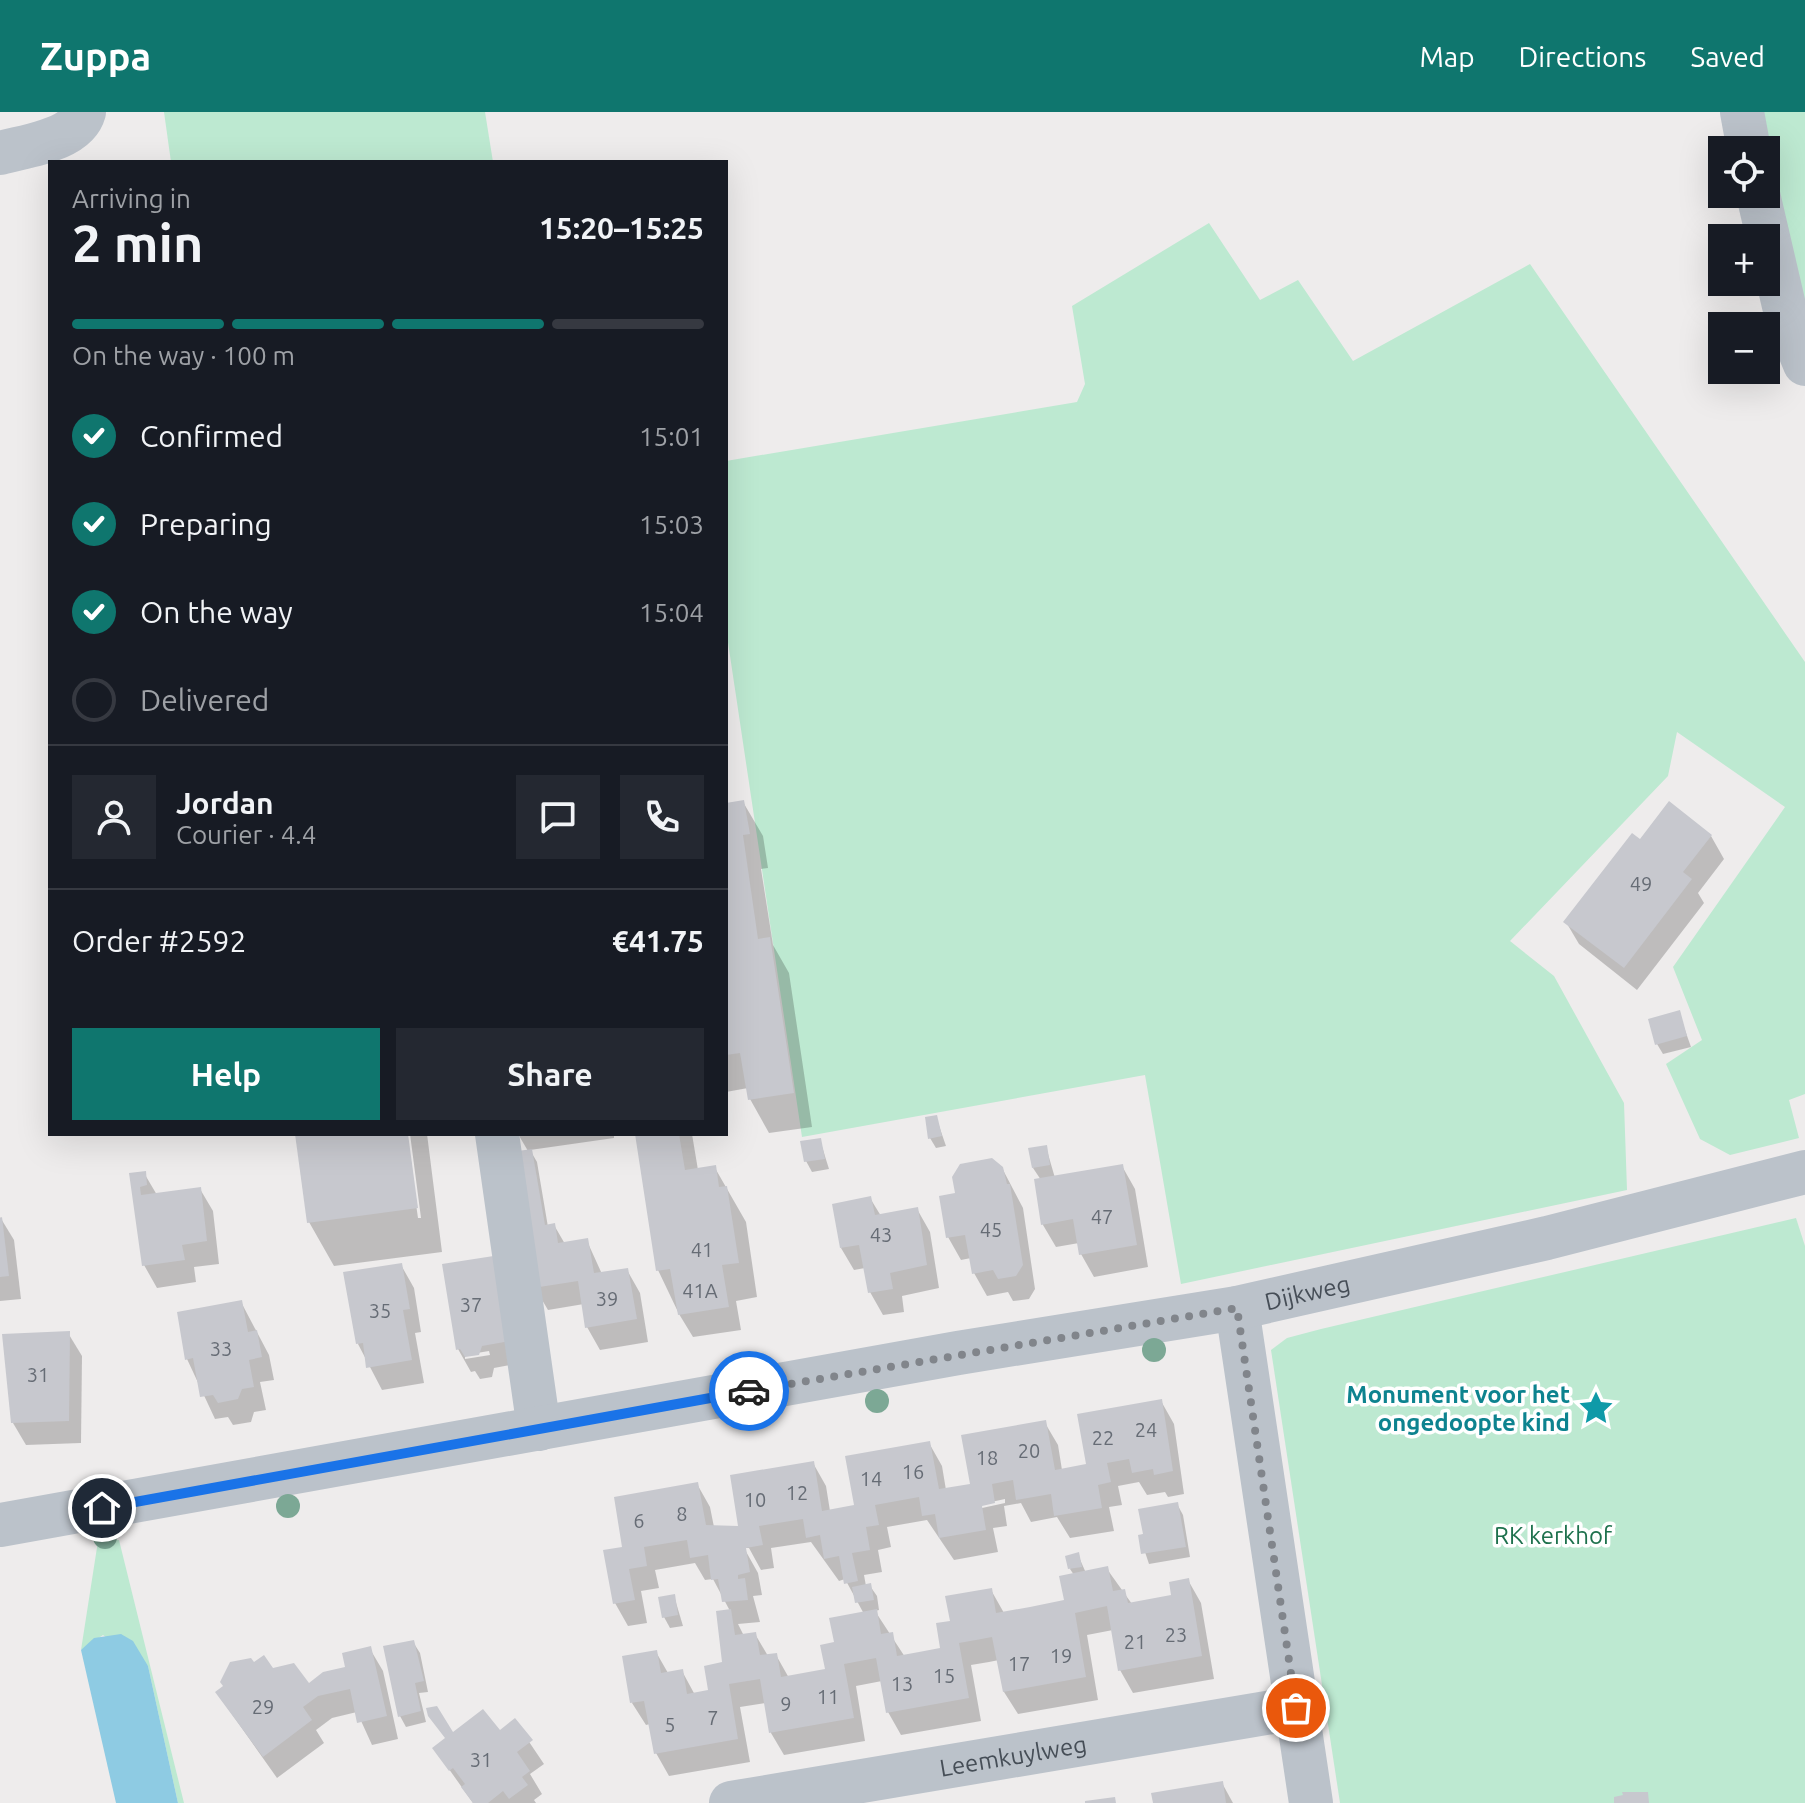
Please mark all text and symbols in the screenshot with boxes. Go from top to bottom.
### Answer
text: Zuppa [40,35,151,77]
text: Map [1419,41,1475,72]
text: Directions [1519,41,1646,72]
text: Saved [1690,41,1765,72]
map controls [1708,136,1780,384]
button: locate [1708,136,1780,208]
text: Arriving in [72,184,191,213]
text: 15:20–15:25 [539,211,704,245]
text: 2 min [72,214,203,272]
button: + [1708,224,1780,296]
button: − [1708,312,1780,384]
text: On the way · 100 m [72,341,295,370]
icon: check [72,414,116,458]
text: Confirmed [140,419,283,453]
text: 15:01 [639,422,704,451]
icon: check [72,502,116,546]
text: Preparing [140,507,272,541]
text: 15:03 [639,510,704,539]
icon: check [72,590,116,634]
text: On the way [140,595,293,629]
text: 15:04 [639,598,704,627]
text: Delivered [140,683,269,717]
button: person [72,775,156,859]
button: chat [516,775,600,859]
button: phone [620,775,704,859]
text: Jordan [176,786,274,820]
text: Courier · 4.4 [176,820,316,849]
house number: 49 [1630,872,1652,895]
text: Order #2592 [72,924,246,958]
text: €41.75 [612,924,704,958]
button: Help [72,1028,380,1120]
button: Share [396,1028,704,1120]
house number: 47 [1091,1205,1113,1228]
house number: 45 [980,1218,1002,1241]
house number: 43 [870,1223,892,1246]
house number: 41 [691,1238,713,1261]
street label: Dijkweg [1262,1269,1352,1315]
house number: 41A [682,1279,718,1302]
house number: 39 [596,1287,618,1310]
house number: 37 [460,1293,482,1316]
house number: 35 [369,1299,391,1322]
house number: 33 [210,1337,232,1360]
courier [709,1351,789,1431]
house number: 31 [27,1363,49,1386]
icon: car [727,1369,771,1413]
place label: Monument voor het ongedoopte kind [1346,1381,1570,1436]
place icon: Monument voor het ongedoopte kind [1577,1389,1615,1427]
house number: 24 [1135,1418,1157,1441]
house number: 22 [1092,1426,1114,1449]
house number: 20 [1018,1439,1040,1462]
house number: 18 [976,1446,998,1469]
house number: 16 [902,1460,924,1483]
house number: 14 [860,1467,882,1490]
pin [68,1474,136,1542]
house number: 12 [786,1481,808,1504]
icon: home [80,1486,124,1530]
house number: 10 [744,1488,766,1511]
house number: 8 [676,1502,688,1525]
house number: 6 [633,1509,645,1532]
park label: RK kerkhof [1494,1522,1613,1549]
house number: 23 [1165,1623,1187,1646]
house number: 21 [1124,1630,1146,1653]
house number: 19 [1050,1644,1072,1667]
house number: 17 [1008,1652,1030,1675]
house number: 15 [933,1664,955,1687]
house number: 13 [891,1672,913,1695]
pin [1262,1674,1330,1742]
house number: 11 [817,1685,839,1708]
icon: bag [1274,1686,1318,1730]
house number: 9 [780,1692,792,1715]
house number: 29 [252,1695,274,1718]
house number: 7 [707,1706,719,1729]
house number: 5 [664,1713,676,1736]
street label: Leemkuylweg [937,1730,1089,1781]
house number: 31 [470,1748,492,1771]

